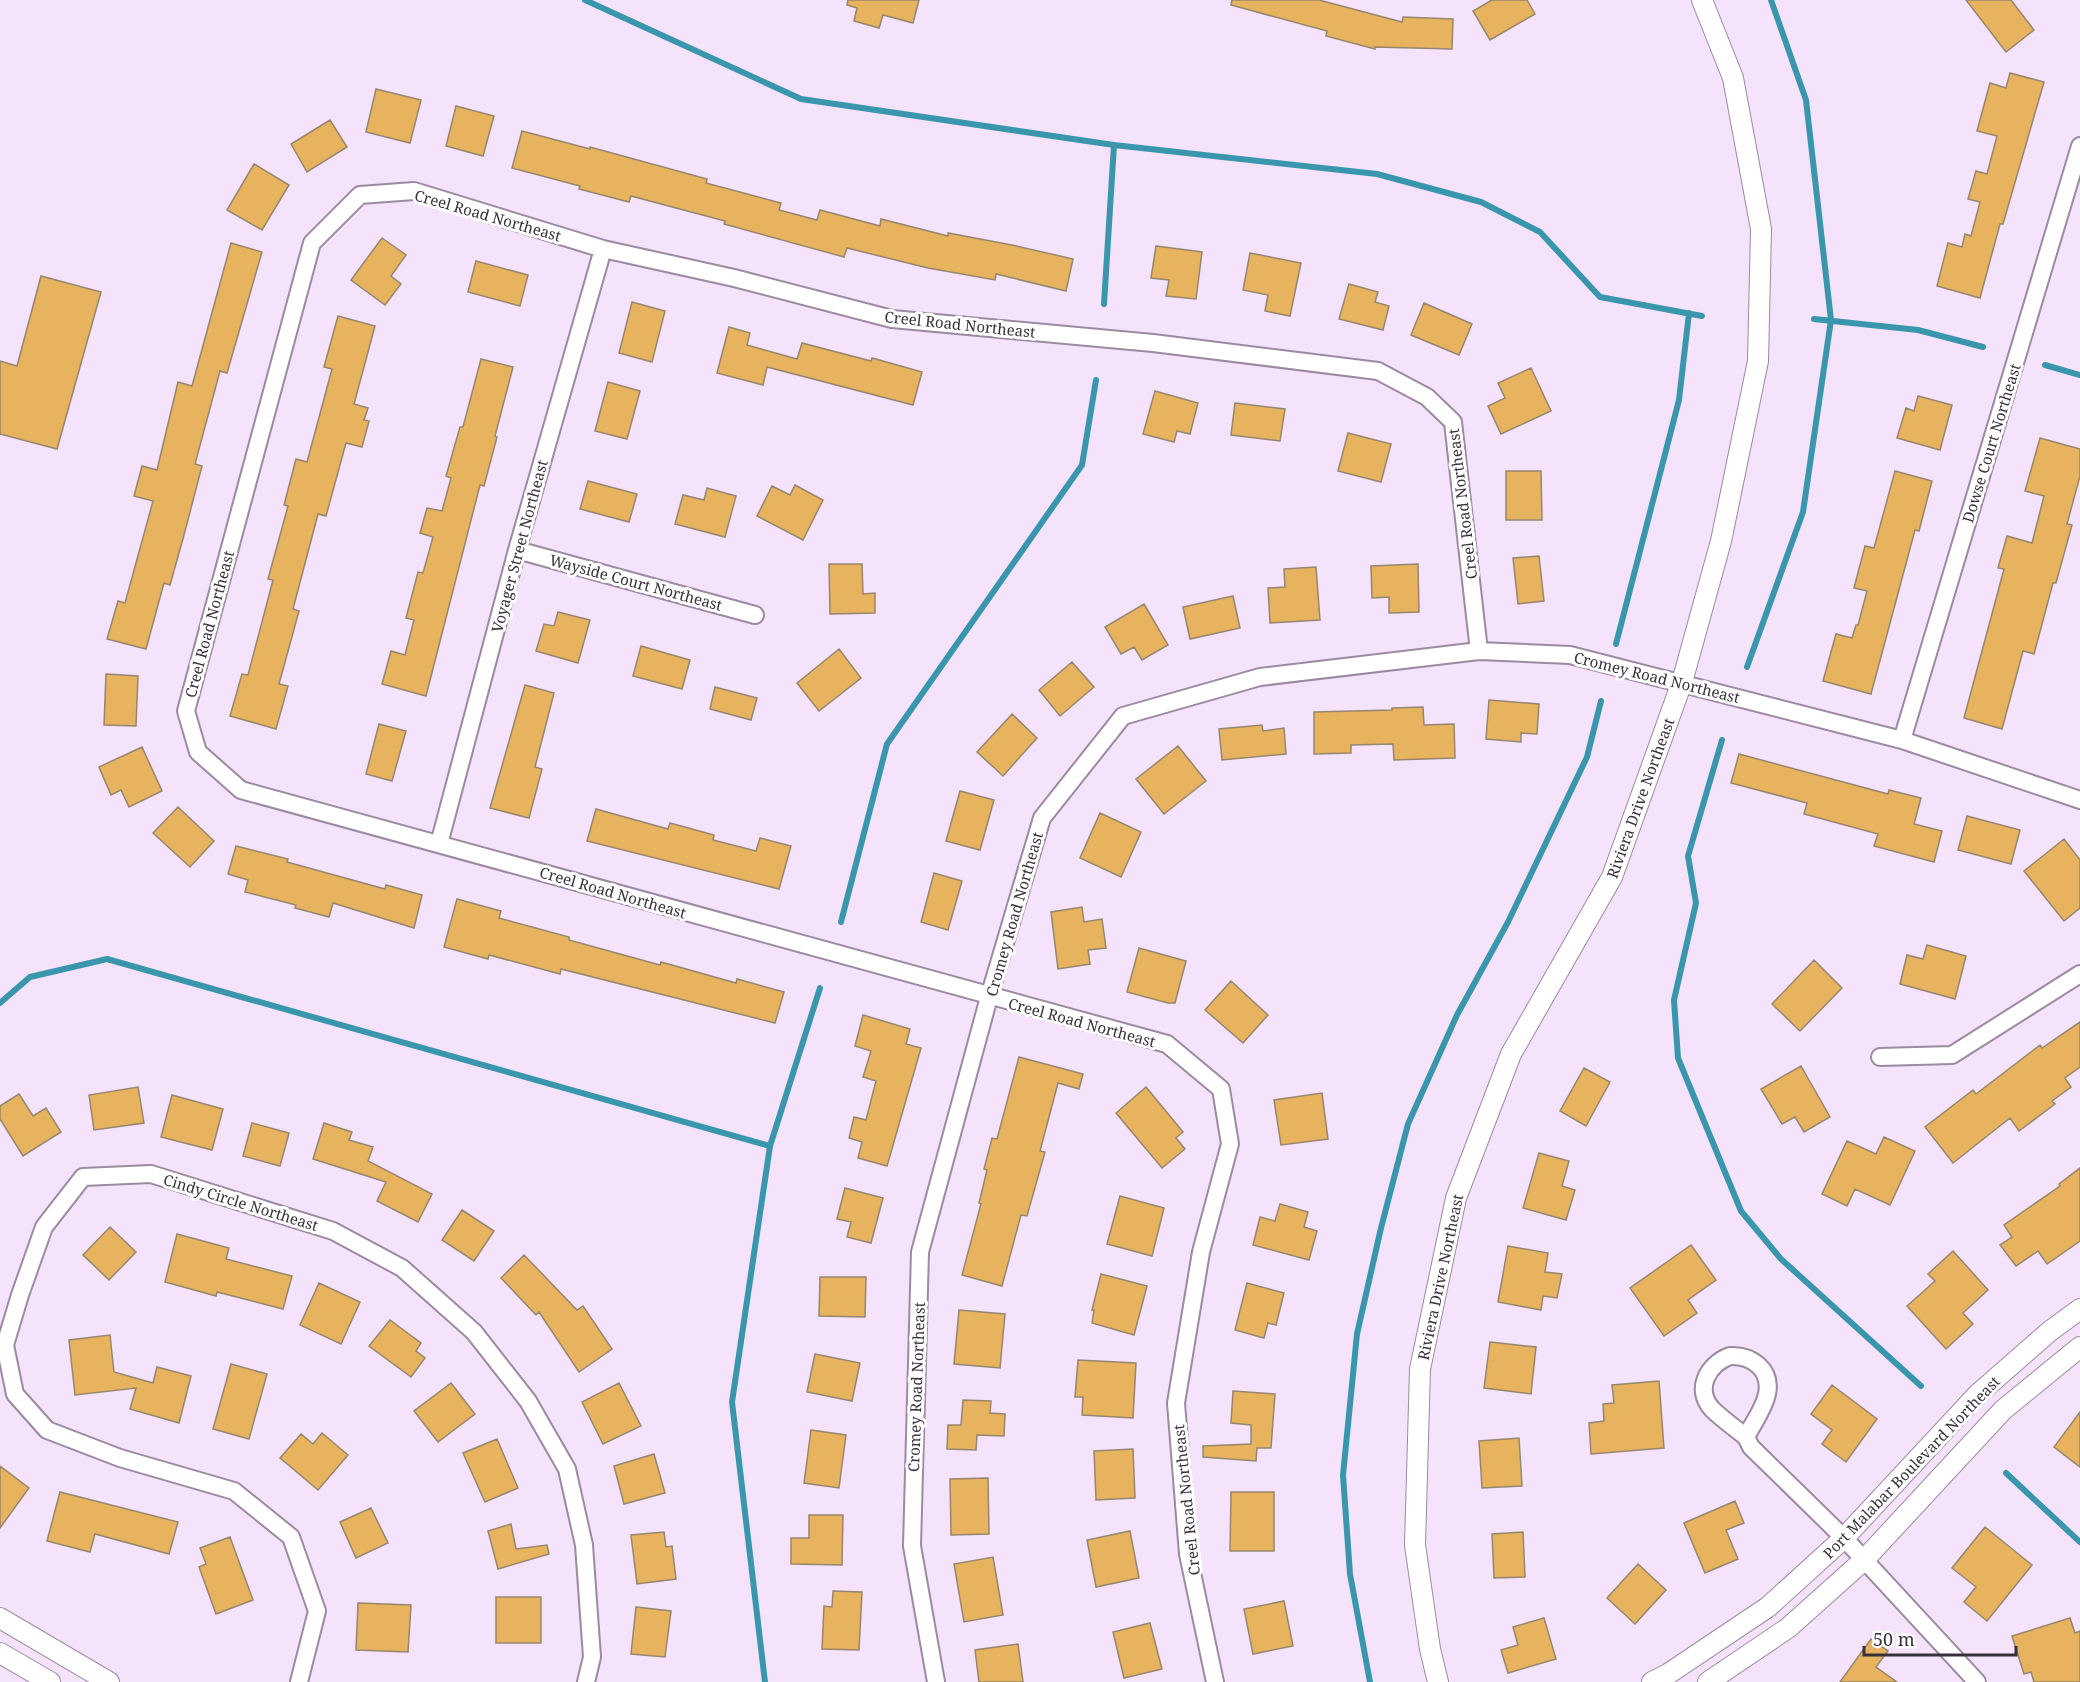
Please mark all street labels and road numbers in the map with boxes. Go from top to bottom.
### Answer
street label: Creel Road Northeast [412,185,564,245]
street label: Creel Road Northeast [884,306,1036,342]
street label: Dowse Court Northeast [1957,361,2025,525]
street label: Creel Road Northeast [1443,428,1481,580]
street label: Voyager Street Northeast [486,458,552,634]
street label: Creel Road Northeast [180,548,238,700]
street label: Wayside Court Northeast [547,549,725,615]
street label: Cromey Road Northeast [1572,647,1742,707]
street label: Riviera Drive Northeast [1602,715,1678,881]
street label: Cromey Road Northeast [981,830,1047,998]
street label: Creel Road Northeast [537,862,689,922]
street label: Creel Road Northeast [1006,993,1158,1051]
street label: Cindy Circle Northeast [161,1169,321,1235]
street label: Riviera Drive Northeast [1413,1192,1467,1362]
street label: Cromey Road Northeast [903,1302,929,1472]
street label: Port Malabar Boulevard Northeast [1818,1371,2004,1563]
street label: Creel Road Northeast [1168,1424,1204,1576]

